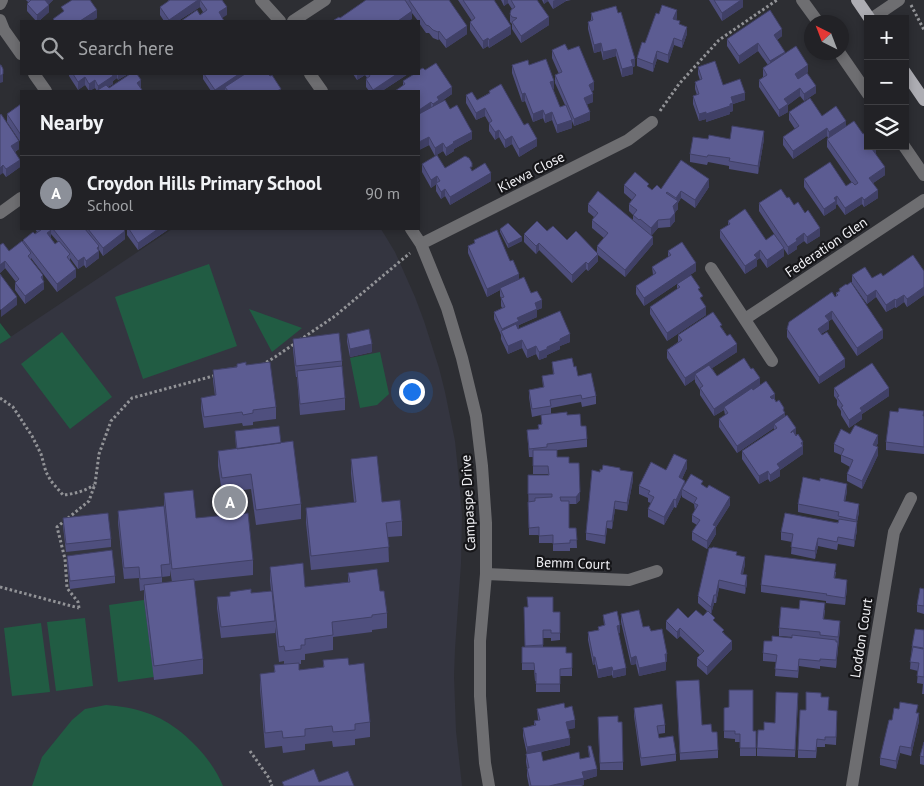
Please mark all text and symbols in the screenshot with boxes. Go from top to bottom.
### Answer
north arrow [804,15,849,60]
map controls [864,15,909,150]
button: + [864,15,909,60]
search box [20,20,420,75]
icon: search [38,34,66,62]
text: Search here [78,36,174,60]
button: − [864,60,909,105]
button: layers [864,105,909,150]
text: Nearby [40,109,103,136]
street label: Kiewa Close [494,147,568,197]
text: Croydon Hills Primary School [87,171,322,195]
text: A [51,183,61,203]
text: 90 m [365,183,400,203]
text: School [87,195,133,215]
street label: Federation Glen [781,213,871,281]
your location [399,379,425,405]
street label: Campaspe Drive [456,454,480,552]
pin: A [214,483,246,521]
street label: Bemm Court [536,553,611,573]
street label: Loddon Court [846,597,876,679]

